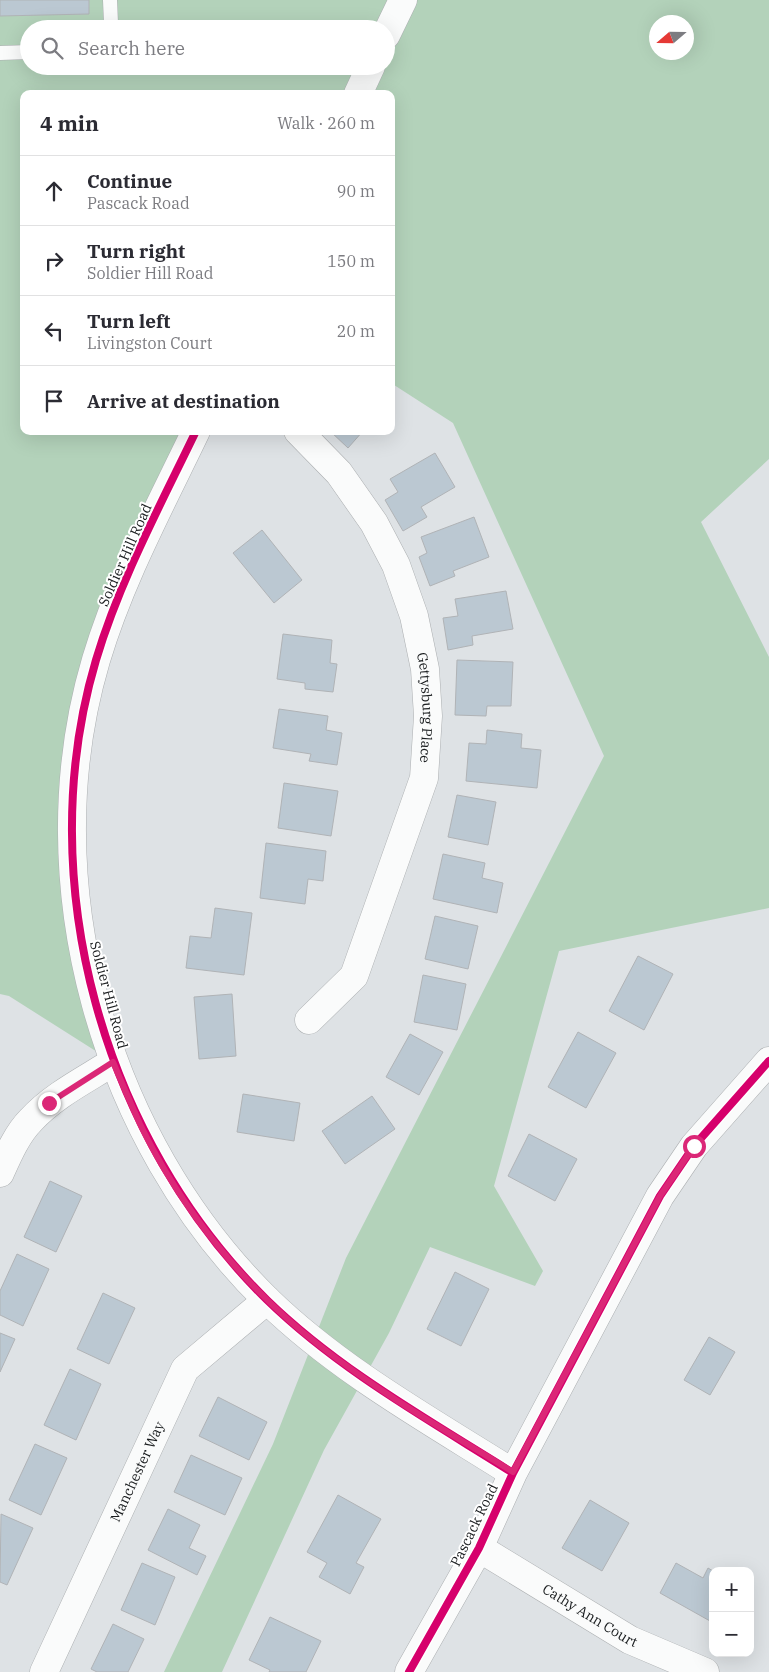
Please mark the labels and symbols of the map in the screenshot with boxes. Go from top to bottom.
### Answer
north arrow [649,15,694,60]
street label: Soldier Hill Road [94,500,156,609]
street label: Gettysburg Place [413,651,437,764]
street label: Soldier Hill Road [86,939,132,1051]
route end [38,1092,61,1115]
route start [683,1135,706,1158]
street label: Manchester Way [106,1418,169,1525]
street label: Pascack Road [446,1480,502,1569]
street label: Cathy Ann Court [539,1580,640,1651]

